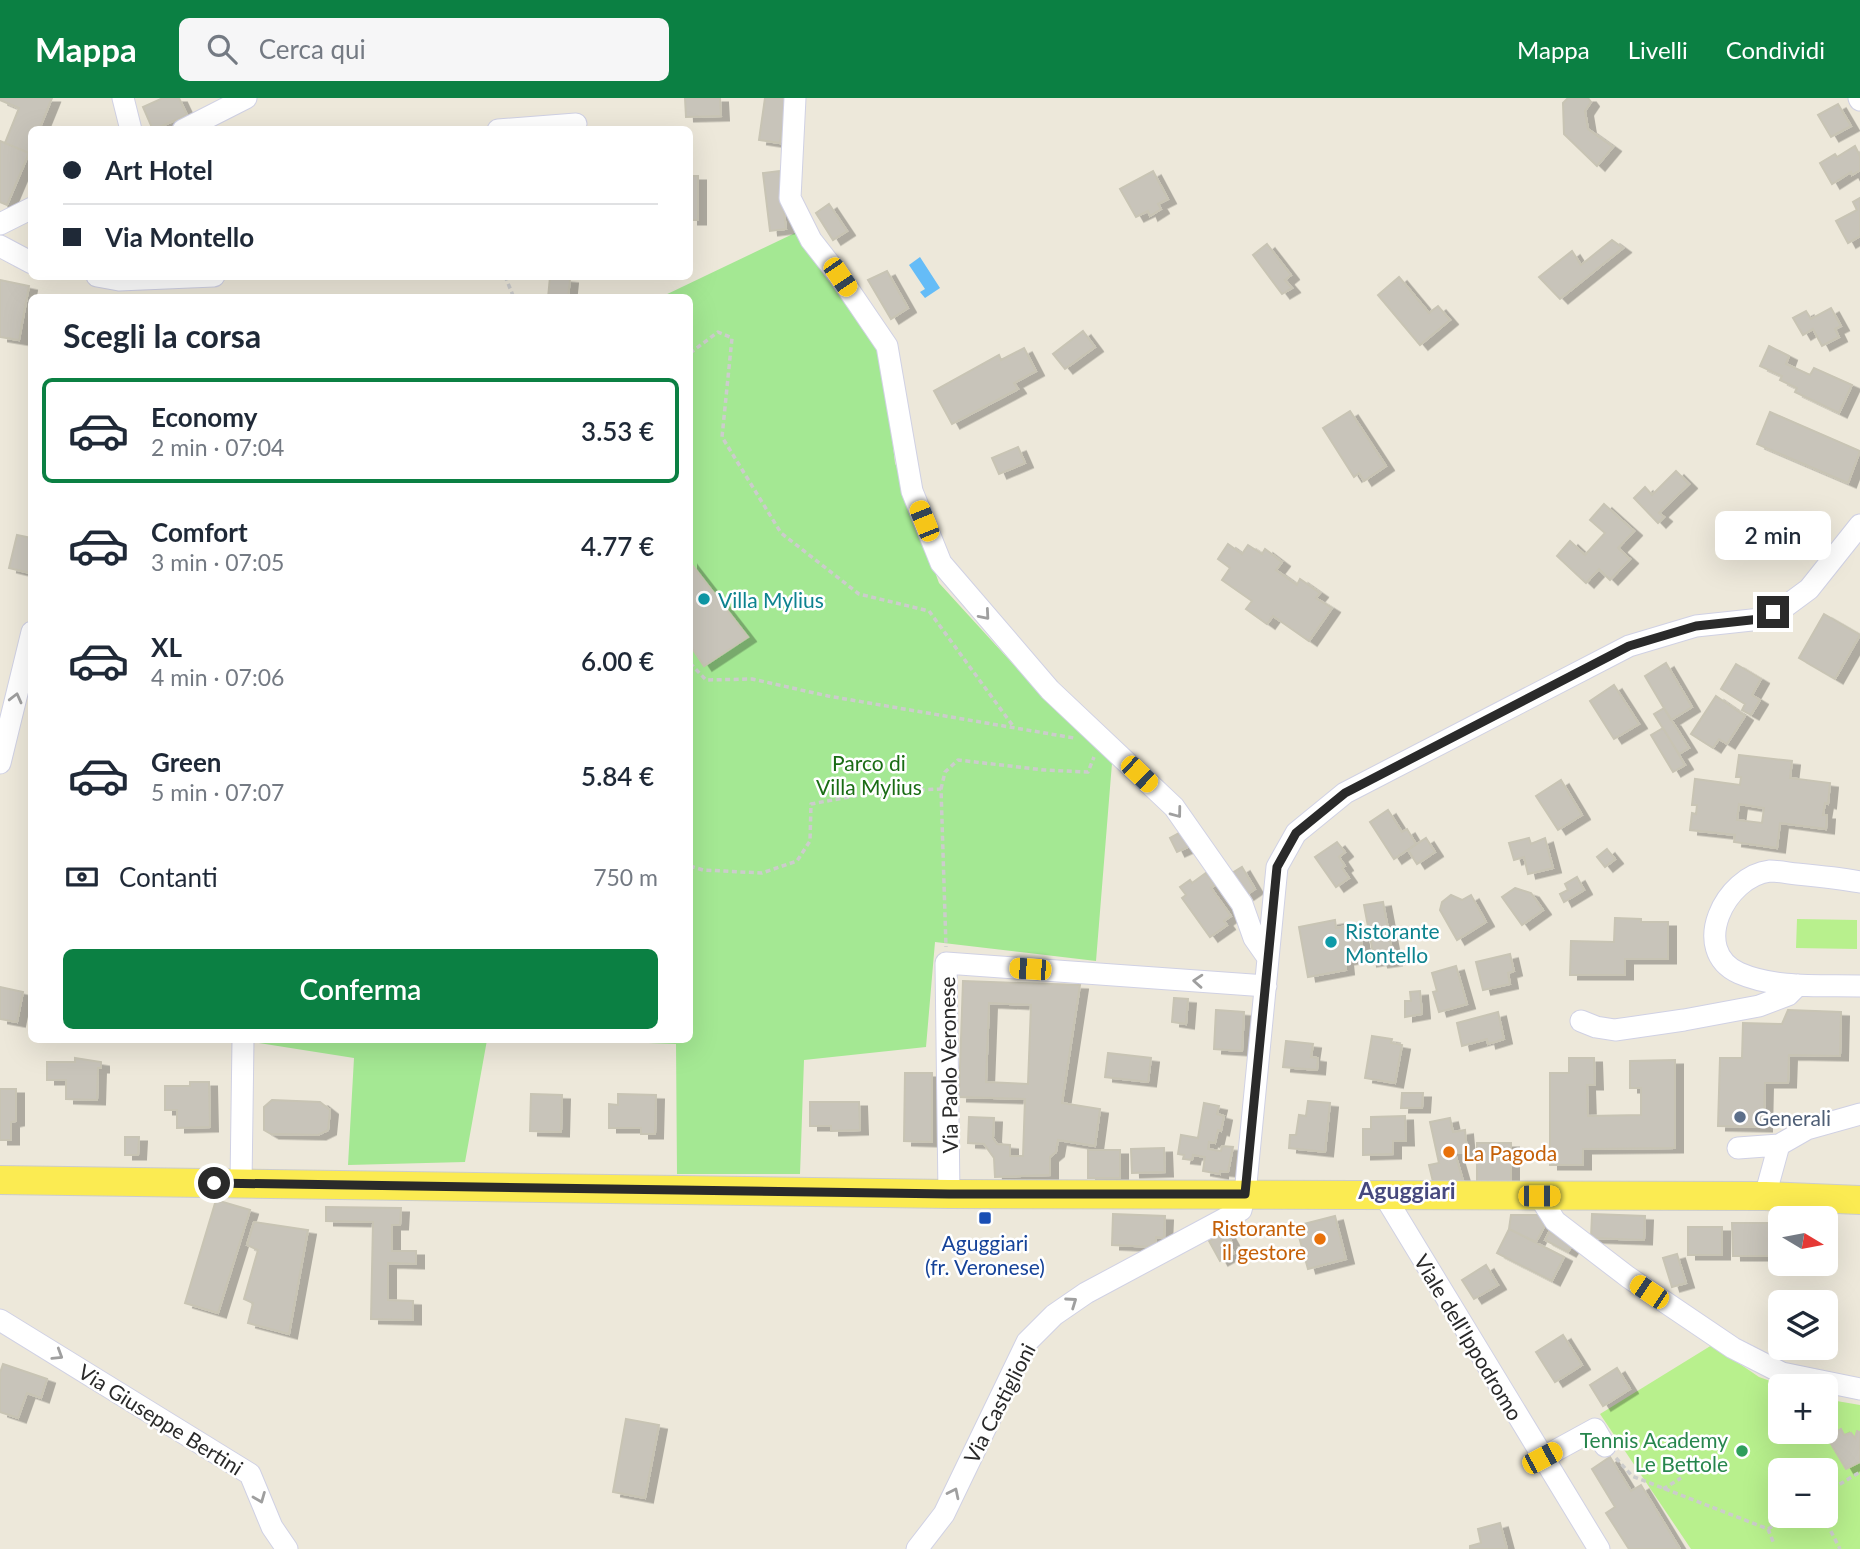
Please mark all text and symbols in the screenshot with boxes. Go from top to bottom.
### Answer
search box [179,18,669,81]
text: Mappa [35,29,137,69]
icon: search [203,30,241,68]
text: Cerca qui [259,33,366,65]
text: Mappa [1517,35,1590,64]
text: Livelli [1628,35,1688,64]
text: Condividi [1726,35,1825,64]
text: Art Hotel [105,154,213,186]
text: Via Montello [105,221,254,253]
car [820,254,861,300]
text: Scegli la corsa [63,316,261,355]
icon: car [67,399,130,462]
text: Economy [151,401,257,433]
text: 3.53 € [581,415,654,447]
text: 2 min · 07:04 [151,433,284,461]
car [907,498,942,544]
callout: 2 min [1715,510,1831,560]
icon: car [67,514,130,577]
text: Comfort [151,516,248,548]
text: 2 min [1745,521,1801,549]
text: 4.77 € [581,530,654,562]
text: 3 min · 07:05 [151,548,284,576]
place label: Villa Mylius [718,587,824,612]
marker: Villa Mylius [696,591,712,607]
route end [1757,596,1789,628]
one-way arrow [977,607,989,620]
icon: car [67,629,130,692]
text: XL [151,631,182,663]
text: 6.00 € [581,645,654,677]
text: 4 min · 07:06 [151,663,284,691]
one-way arrow [8,692,22,704]
icon: car [67,744,130,807]
text: Green [151,746,221,778]
park label: Parco di Villa Mylius [816,750,922,799]
car [1117,752,1162,796]
text: 5.84 € [581,760,654,792]
text: 5 min · 07:07 [151,778,284,806]
one-way arrow [1169,806,1182,818]
icon: cash [63,858,101,896]
text: Contanti [119,861,218,893]
text: 750 m [593,863,658,891]
place label: Ristorante Montello [1345,918,1440,967]
marker: Ristorante Montello [1323,934,1339,950]
button: Conferma [63,949,658,1029]
car [1009,957,1052,981]
one-way arrow [1192,974,1203,989]
street label: Via Paolo Veronese [934,976,962,1154]
place label: Generali [1754,1105,1831,1130]
marker: Generali [1732,1109,1748,1125]
place label: La Pagoda [1463,1140,1557,1165]
marker: La Pagoda [1441,1144,1457,1160]
route start [198,1167,230,1199]
district label: Aguggiari [1357,1176,1456,1204]
car [1519,1186,1561,1207]
north arrow [1768,1206,1838,1276]
map controls [1768,1206,1838,1528]
marker: Aguggiari (fr. Veronese) [977,1210,993,1226]
place label: Ristorante il gestore [1211,1215,1306,1264]
place label: Aguggiari (fr. Veronese) [925,1230,1045,1279]
marker: Ristorante il gestore [1312,1231,1328,1247]
street label: Viale dell'Ippodromo [1410,1249,1529,1425]
car [1626,1272,1673,1312]
button: layers [1768,1290,1838,1360]
one-way arrow [1064,1298,1077,1310]
street label: Via Castiglioni [958,1339,1040,1467]
one-way arrow [51,1347,64,1360]
street label: Via Giuseppe Bertini [74,1358,248,1480]
button: + [1768,1374,1838,1444]
place label: Tennis Academy Le Bettole [1580,1427,1728,1476]
car [1519,1439,1566,1477]
marker: Tennis Academy Le Bettole [1734,1443,1750,1459]
button: − [1768,1458,1838,1528]
one-way arrow [946,1487,960,1500]
one-way arrow [252,1491,266,1503]

